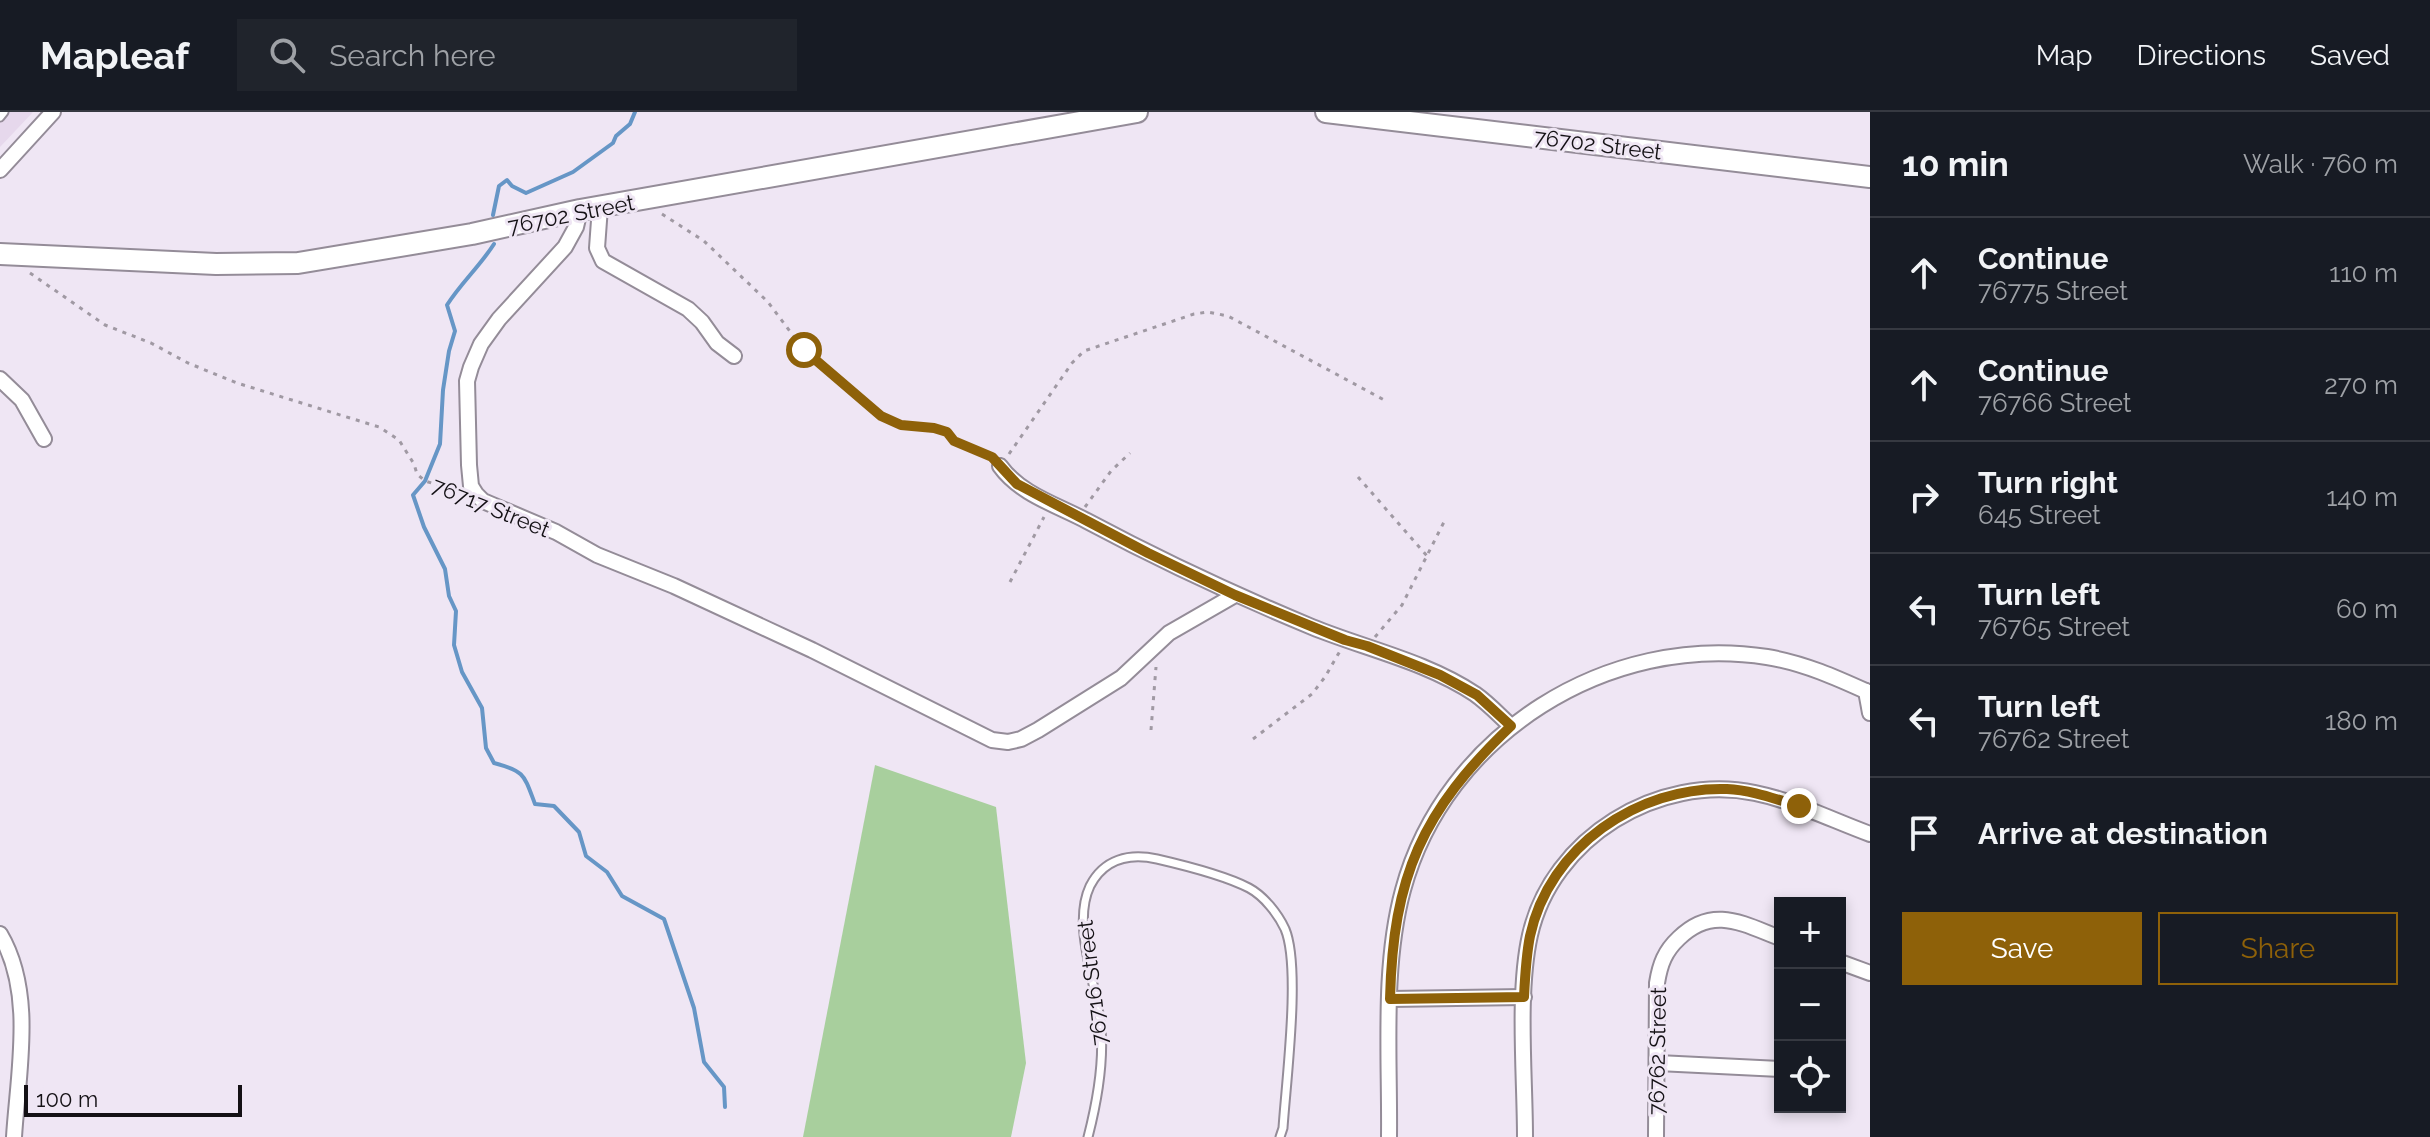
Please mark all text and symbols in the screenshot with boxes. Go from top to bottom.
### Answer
search box [237,19,797,91]
text: Mapleaf [40,33,189,78]
icon: search [265,33,309,77]
text: Search here [329,38,496,73]
text: Map [2036,39,2093,72]
text: Directions [2137,39,2266,72]
text: Saved [2310,39,2390,72]
street label: 76702 Street [1533,123,1664,165]
text: 10 min [1902,144,2009,184]
text: Walk · 760 m [2243,149,2398,179]
street label: 76702 Street [506,189,637,239]
text: Continue [1978,241,2109,276]
icon: ahead [1902,251,1946,295]
text: 110 m [2329,258,2398,288]
text: 76775 Street [1978,276,2128,306]
route start [786,332,822,368]
text: Continue [1978,353,2109,388]
icon: ahead [1902,363,1946,407]
text: 270 m [2324,370,2398,400]
text: 76766 Street [1978,388,2132,418]
text: Turn right [1978,465,2118,500]
street label: 76717 Street [428,472,554,543]
icon: right [1902,475,1946,519]
text: 140 m [2326,482,2398,512]
text: 645 Street [1978,500,2101,530]
text: Turn left [1978,577,2100,612]
icon: left [1902,587,1946,631]
text: 60 m [2336,594,2398,624]
text: 76765 Street [1978,612,2130,642]
text: Turn left [1978,689,2100,724]
icon: left [1902,699,1946,743]
text: 180 m [2325,706,2398,736]
text: 76762 Street [1978,724,2129,754]
route end [1781,788,1817,824]
icon: arrive [1902,811,1946,855]
text: Arrive at destination [1978,816,2268,851]
map controls [1774,897,1846,1113]
button: + [1774,897,1846,969]
button: Save [1902,912,2142,985]
button: Share [2158,912,2398,985]
street label: 76716 Street [1071,918,1113,1047]
button: − [1774,969,1846,1041]
street label: 76762 Street [1643,986,1671,1115]
button: locate [1774,1041,1846,1113]
scale bar [24,1081,242,1117]
text: 100 m [36,1086,98,1112]

